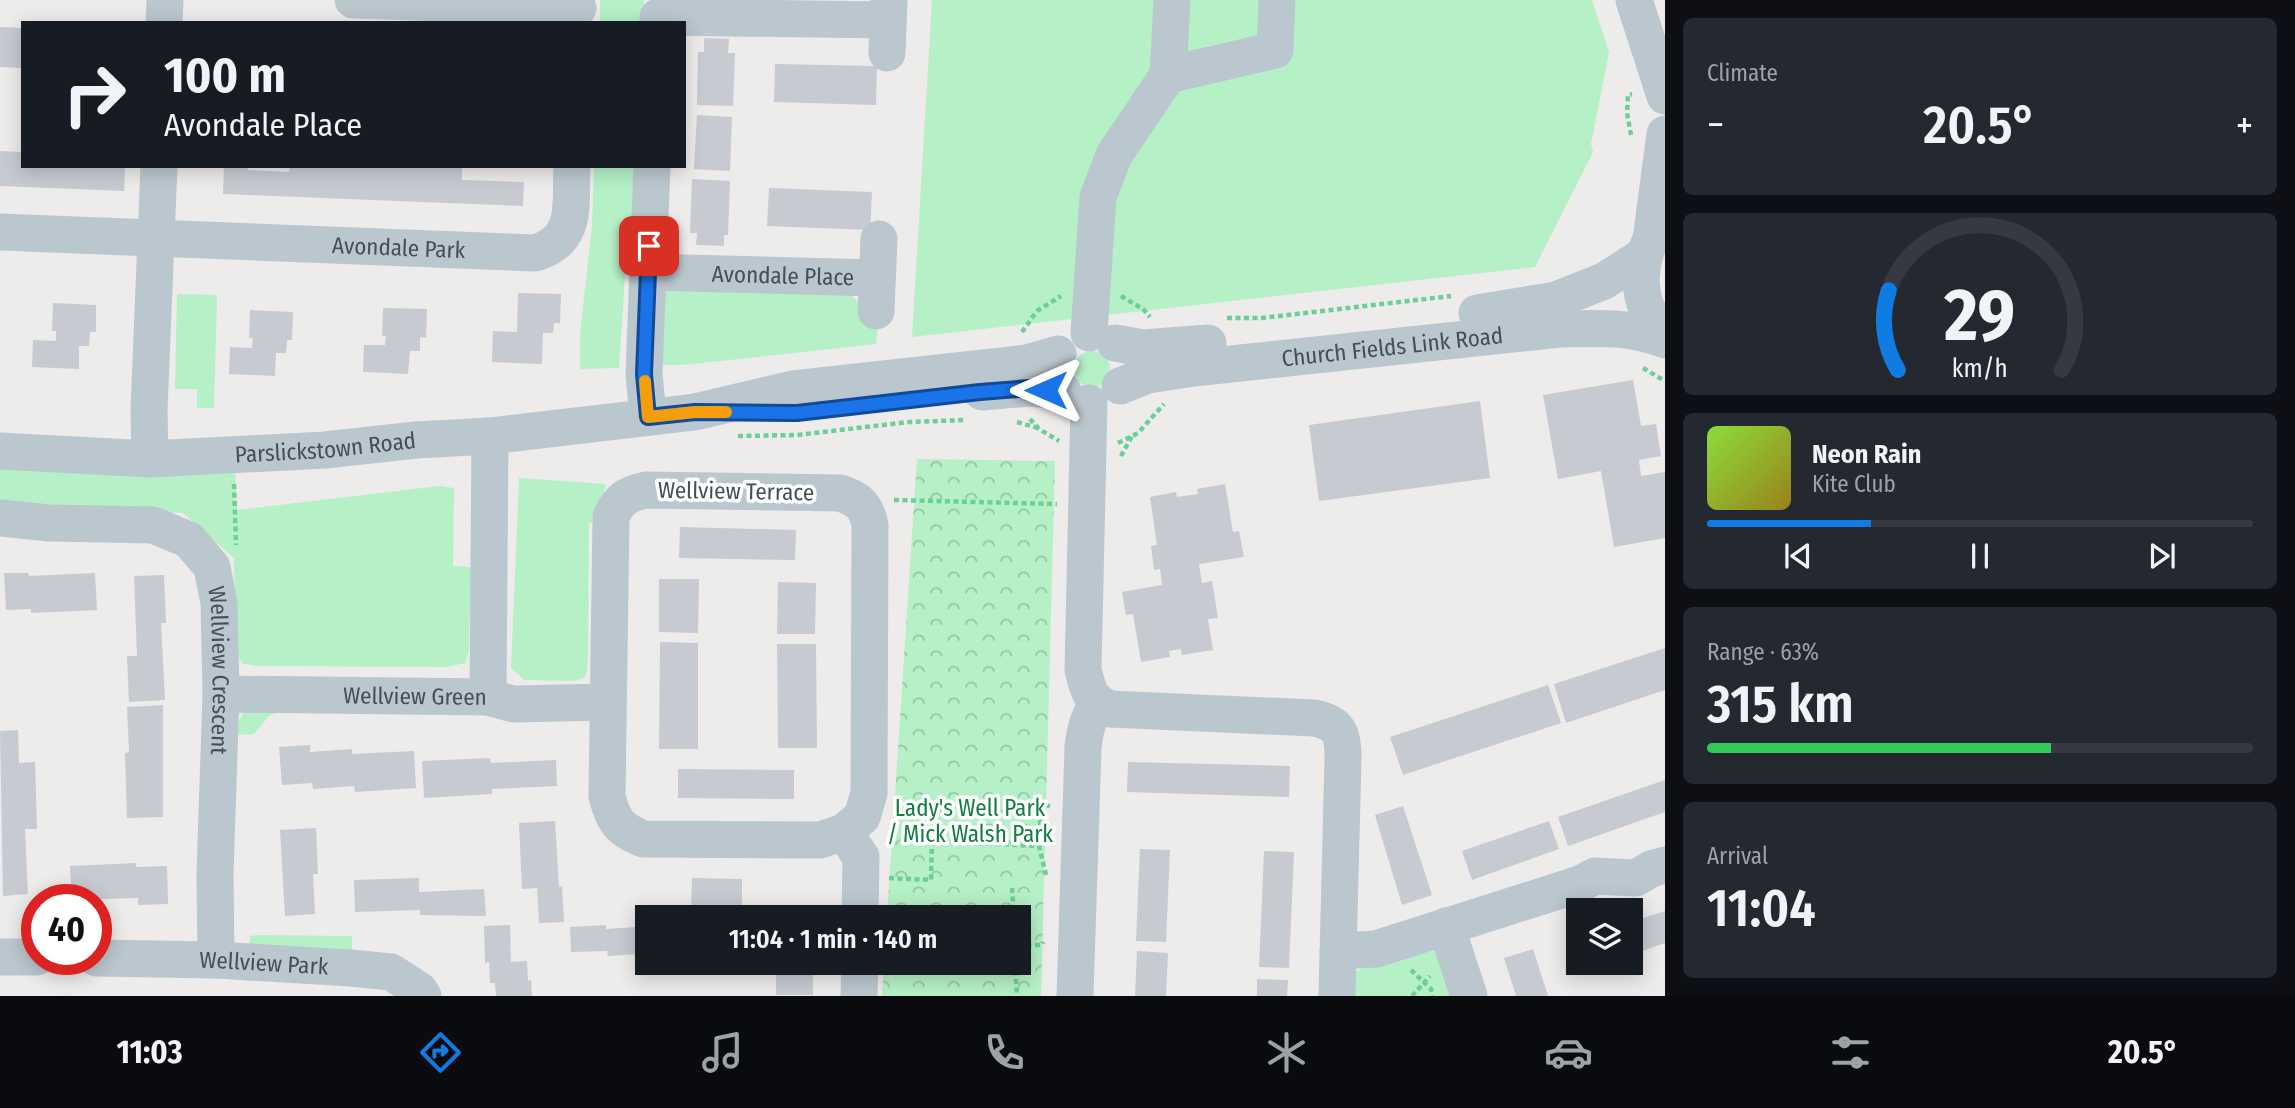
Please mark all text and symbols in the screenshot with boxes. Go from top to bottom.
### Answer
text: 100 m [164,46,286,105]
icon: right [49,49,140,140]
text: Climate [1707,59,1778,87]
text: 20.5° [1923,94,2037,157]
text: − [1707,102,1724,148]
text: + [2236,102,2253,148]
text: Avondale Place [164,106,362,144]
pin [619,216,679,276]
icon: arrive [630,227,668,265]
street label: Avondale Park [331,231,466,264]
street label: Avondale Place [711,260,855,291]
text: 29 [1944,272,2015,359]
street label: Church Fields Link Road [1280,321,1504,373]
position arrow [1009,353,1083,427]
text: km/h [1952,353,2008,383]
street label: Parslickstown Road [234,426,417,469]
text: Neon Rain [1812,439,1921,470]
text: Kite Club [1812,470,1896,498]
street label: Wellview Terrace [658,476,814,506]
icon: previous [1779,537,1817,575]
icon: pause [1961,537,1999,575]
icon: next [2143,537,2181,575]
street label: Wellview Crescent [202,584,235,756]
text: Range · 63% [1707,638,1819,666]
text: 315 km [1707,673,1854,736]
street label: Wellview Green [343,681,487,711]
park label: Lady's Well Park / Mick Walsh Park [887,794,1053,848]
text: Arrival [1707,842,1768,870]
text: 11:04 [1707,877,1816,940]
speed limit sign: 40 [21,884,112,975]
map controls [1566,898,1643,975]
button: layers [1566,898,1643,975]
text: 11:04 · 1 min · 140 m [729,924,937,955]
street label: Wellview Park [199,946,329,981]
icon: directions [416,1028,465,1077]
icon: music [698,1028,747,1077]
icon: phone [980,1028,1029,1077]
icon: climate [1262,1028,1311,1077]
icon: car [1544,1028,1593,1077]
icon: filters [1826,1028,1875,1077]
text: 11:03 [117,1033,183,1071]
text: 20.5° [2108,1033,2178,1071]

